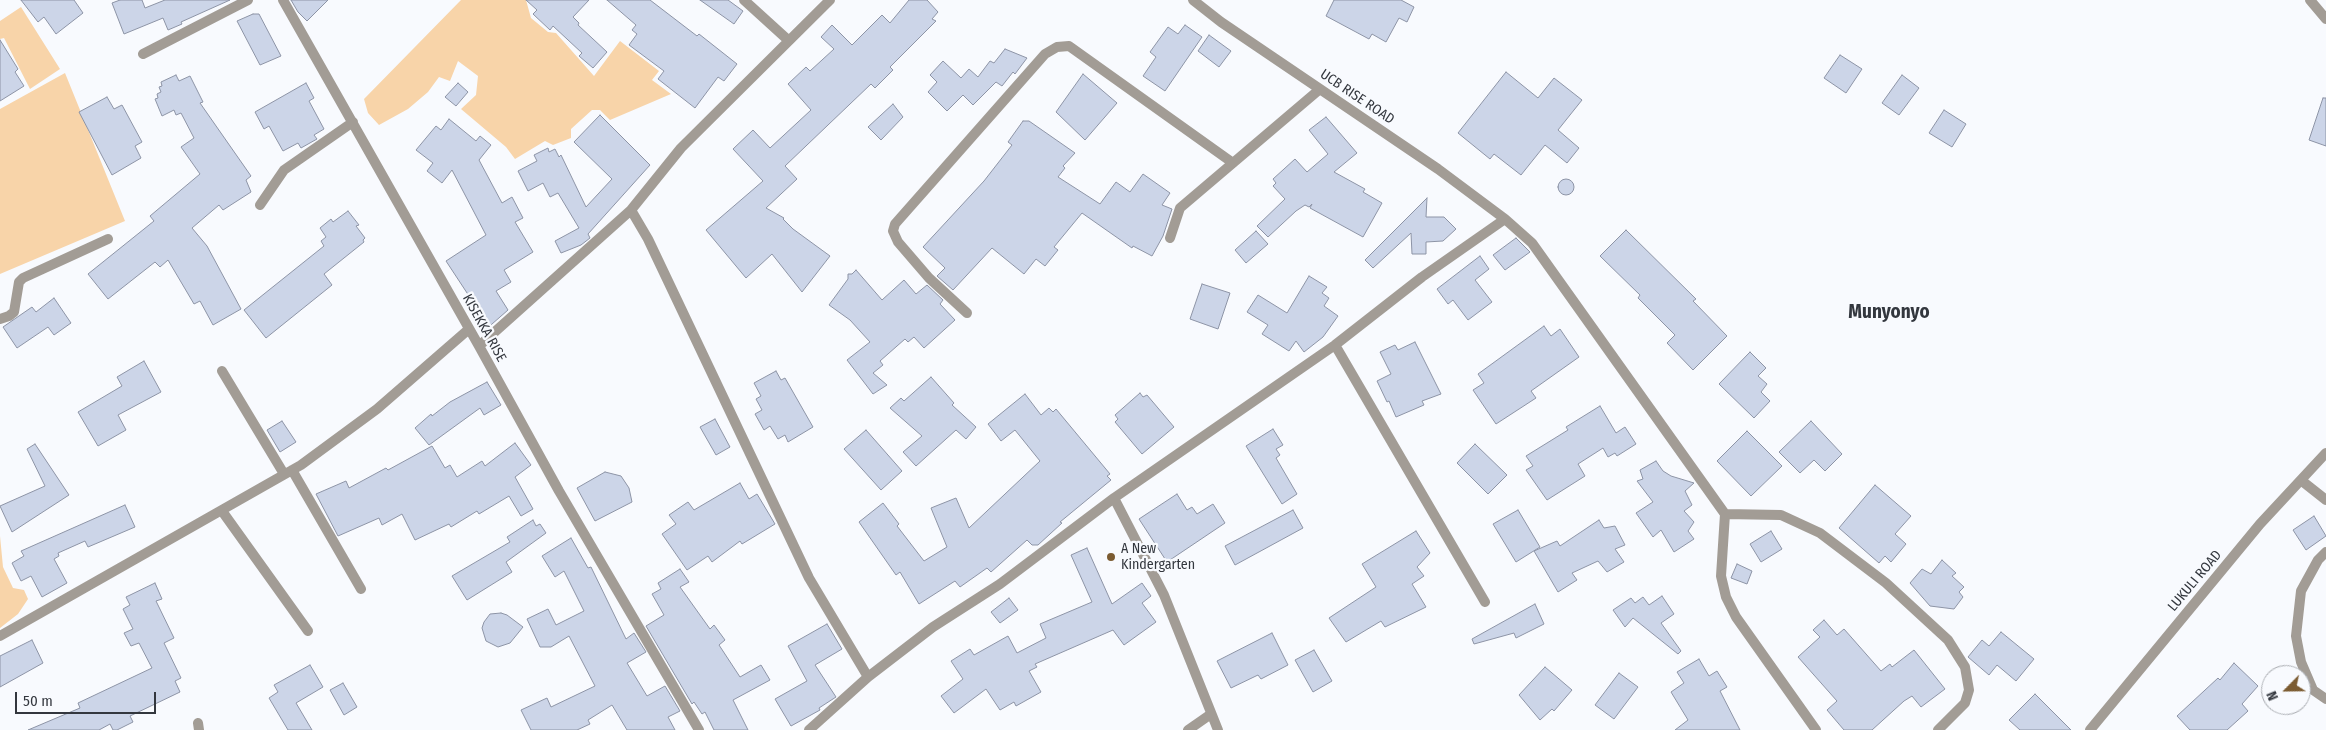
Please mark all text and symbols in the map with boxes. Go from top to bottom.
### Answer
street label: UCB RISE ROAD [1317,66,1397,128]
street label: KISEKKA RISE [459,291,509,365]
district label: Munyonyo [1848,302,1930,324]
place label: A New Kindergarten [1121,541,1195,574]
street label: LUKULI ROAD [2165,547,2225,615]
marker: A New Kindergarten [1105,551,1117,563]
north arrow [2261,665,2311,715]
scale bar [18,682,159,714]
text: N [2263,688,2282,703]
text: 50 m [23,692,53,710]

